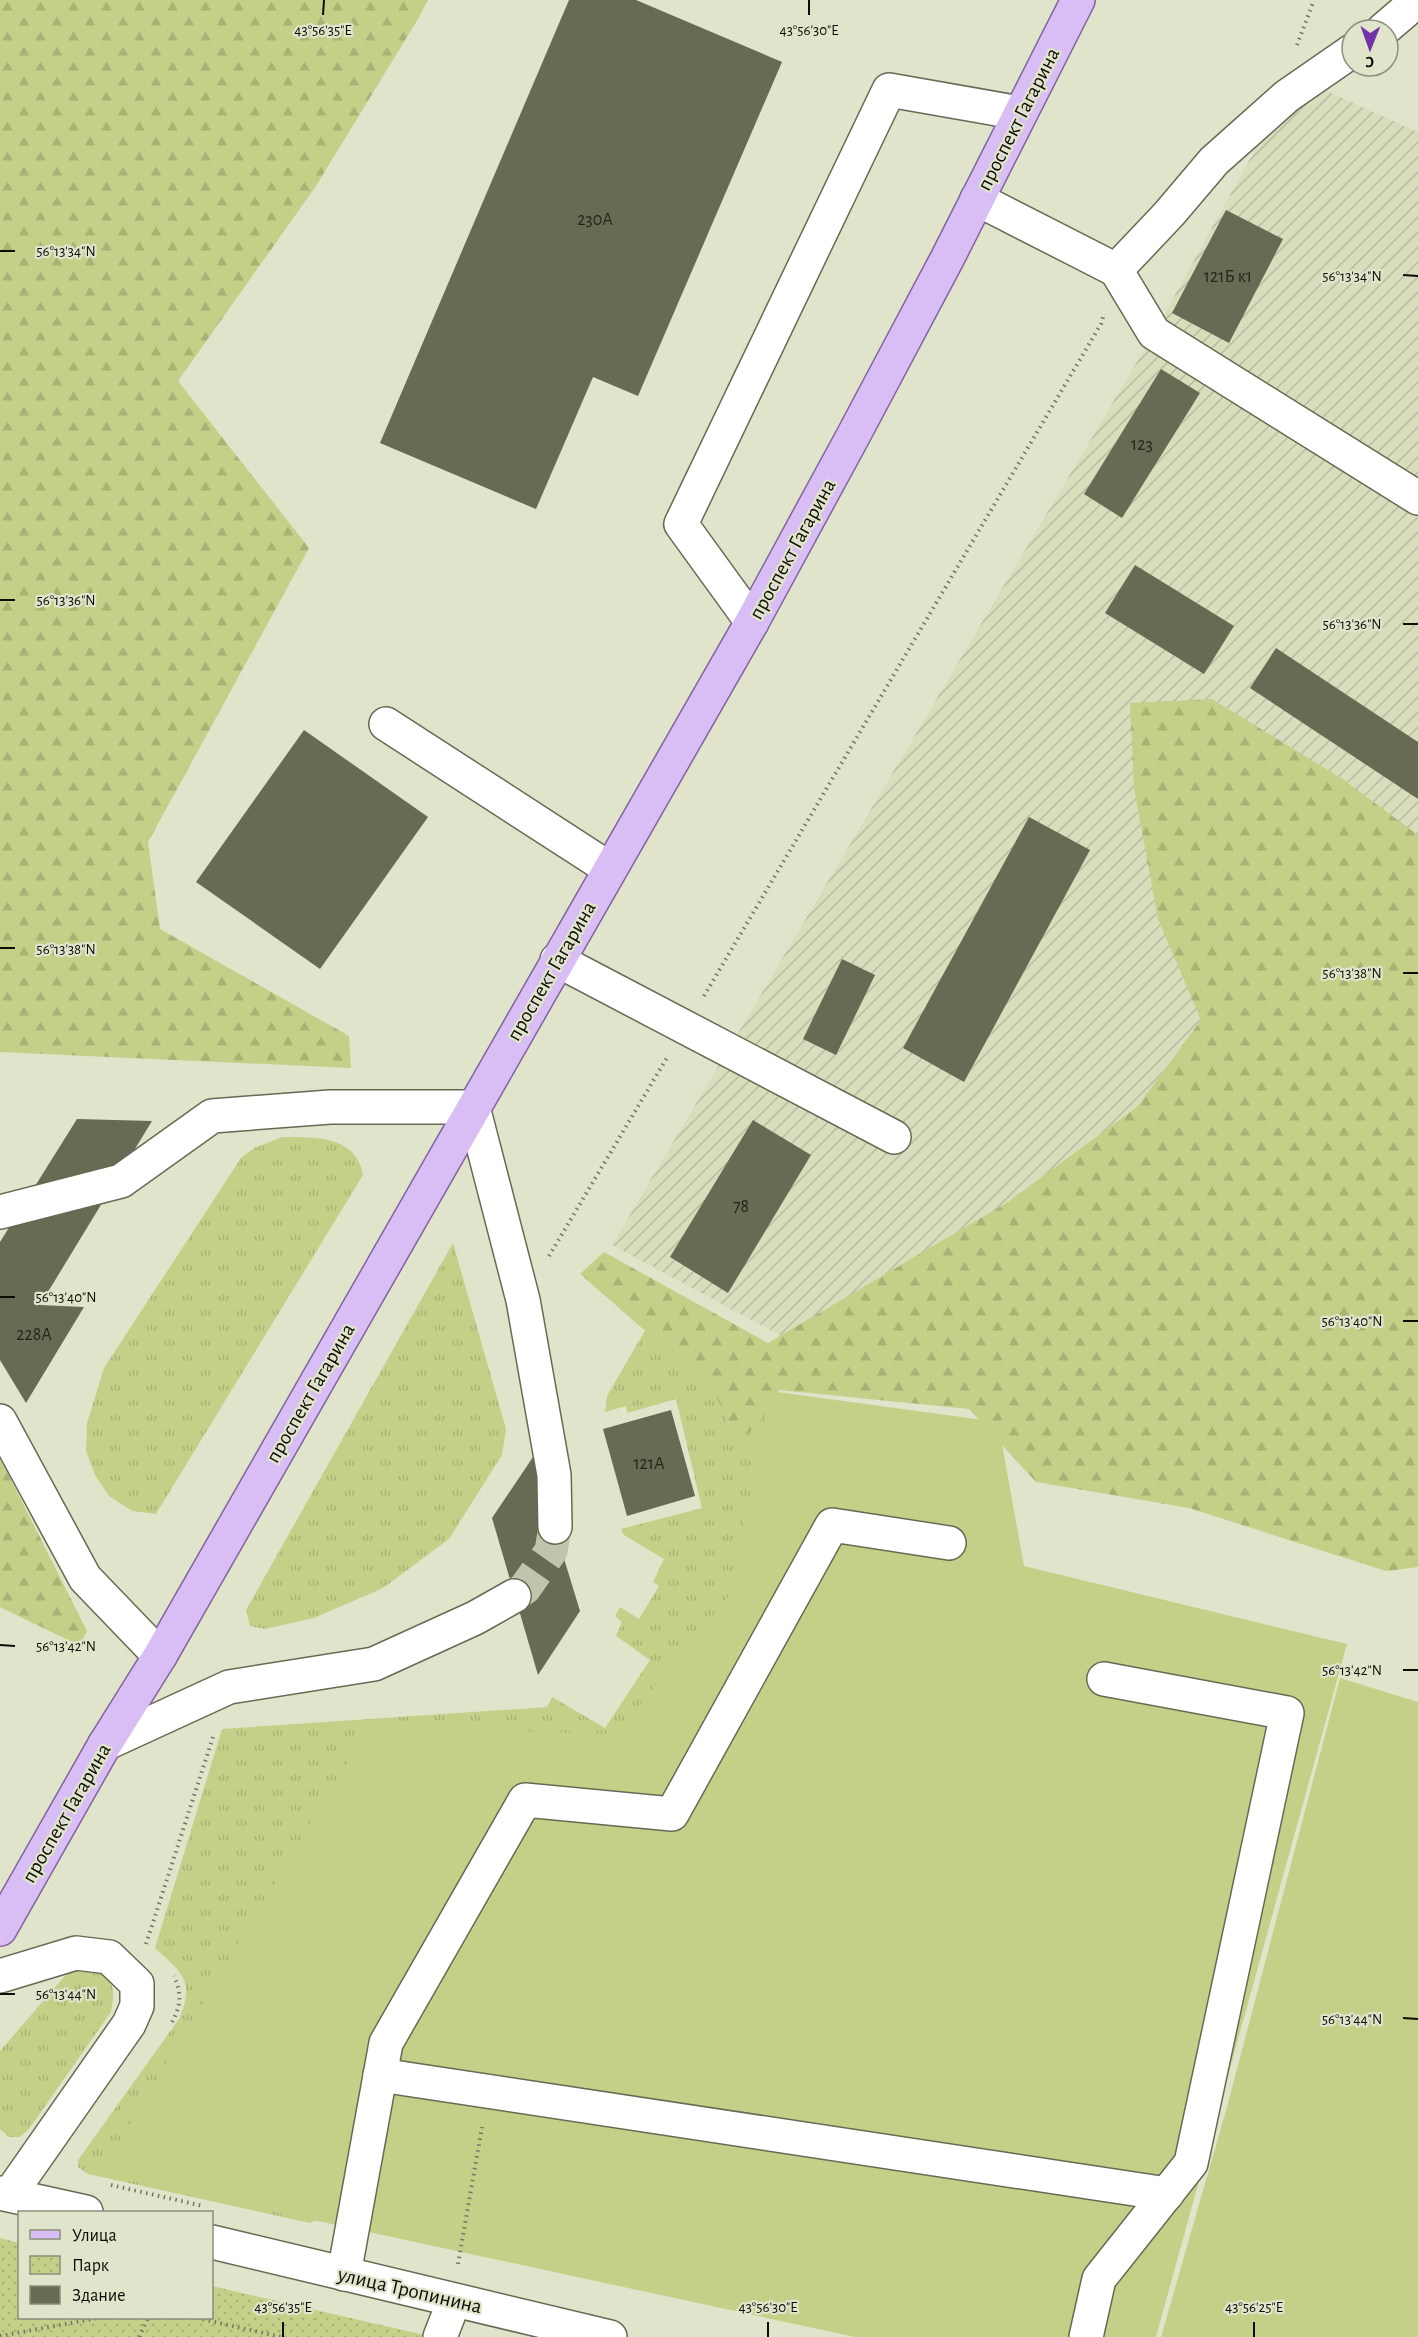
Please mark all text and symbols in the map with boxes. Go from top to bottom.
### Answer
north arrow [1340,18,1400,78]
text: 43°56'35"E [294,23,352,38]
text: 43°56'30"E [779,23,839,38]
street label: проспект Гагарина [973,44,1064,194]
text: С [1365,54,1374,70]
house number: 230А [577,211,613,229]
text: 56°13'34"N [36,244,96,259]
house number: 121Б к1 [1204,268,1252,286]
text: 56°13'34"N [1322,269,1382,284]
house number: 123 [1131,436,1153,454]
street label: проспект Гагарина [745,475,840,623]
text: 56°13'36"N [36,593,96,608]
text: 56°13'36"N [1322,617,1382,632]
street label: проспект Гагарина [503,898,600,1044]
text: 56°13'38"N [36,942,96,957]
text: 56°13'38"N [1322,966,1382,981]
house number: 78 [733,1198,749,1216]
text: 56°13'40"N [35,1290,97,1305]
text: 56°13'40"N [1321,1314,1383,1329]
street label: проспект Гагарина [262,1320,359,1466]
house number: 228А [16,1326,52,1344]
house number: 121А [633,1455,665,1473]
text: 56°13'42"N [36,1639,96,1654]
text: 56°13'42"N [1322,1663,1382,1678]
street label: проспект Гагарина [18,1740,115,1886]
text: 56°13'44"N [36,1987,96,2002]
text: 56°13'44"N [1322,2012,1382,2027]
legend [18,2211,213,2319]
text: Улица [72,2227,117,2245]
text: Парк [72,2257,110,2275]
street label: улица Тропинина [335,2263,484,2317]
text: Здание [72,2287,126,2305]
text: 43°56'35"E [254,2300,312,2315]
text: 43°56'30"E [738,2300,798,2315]
text: 43°56'25"E [1225,2300,1283,2315]

